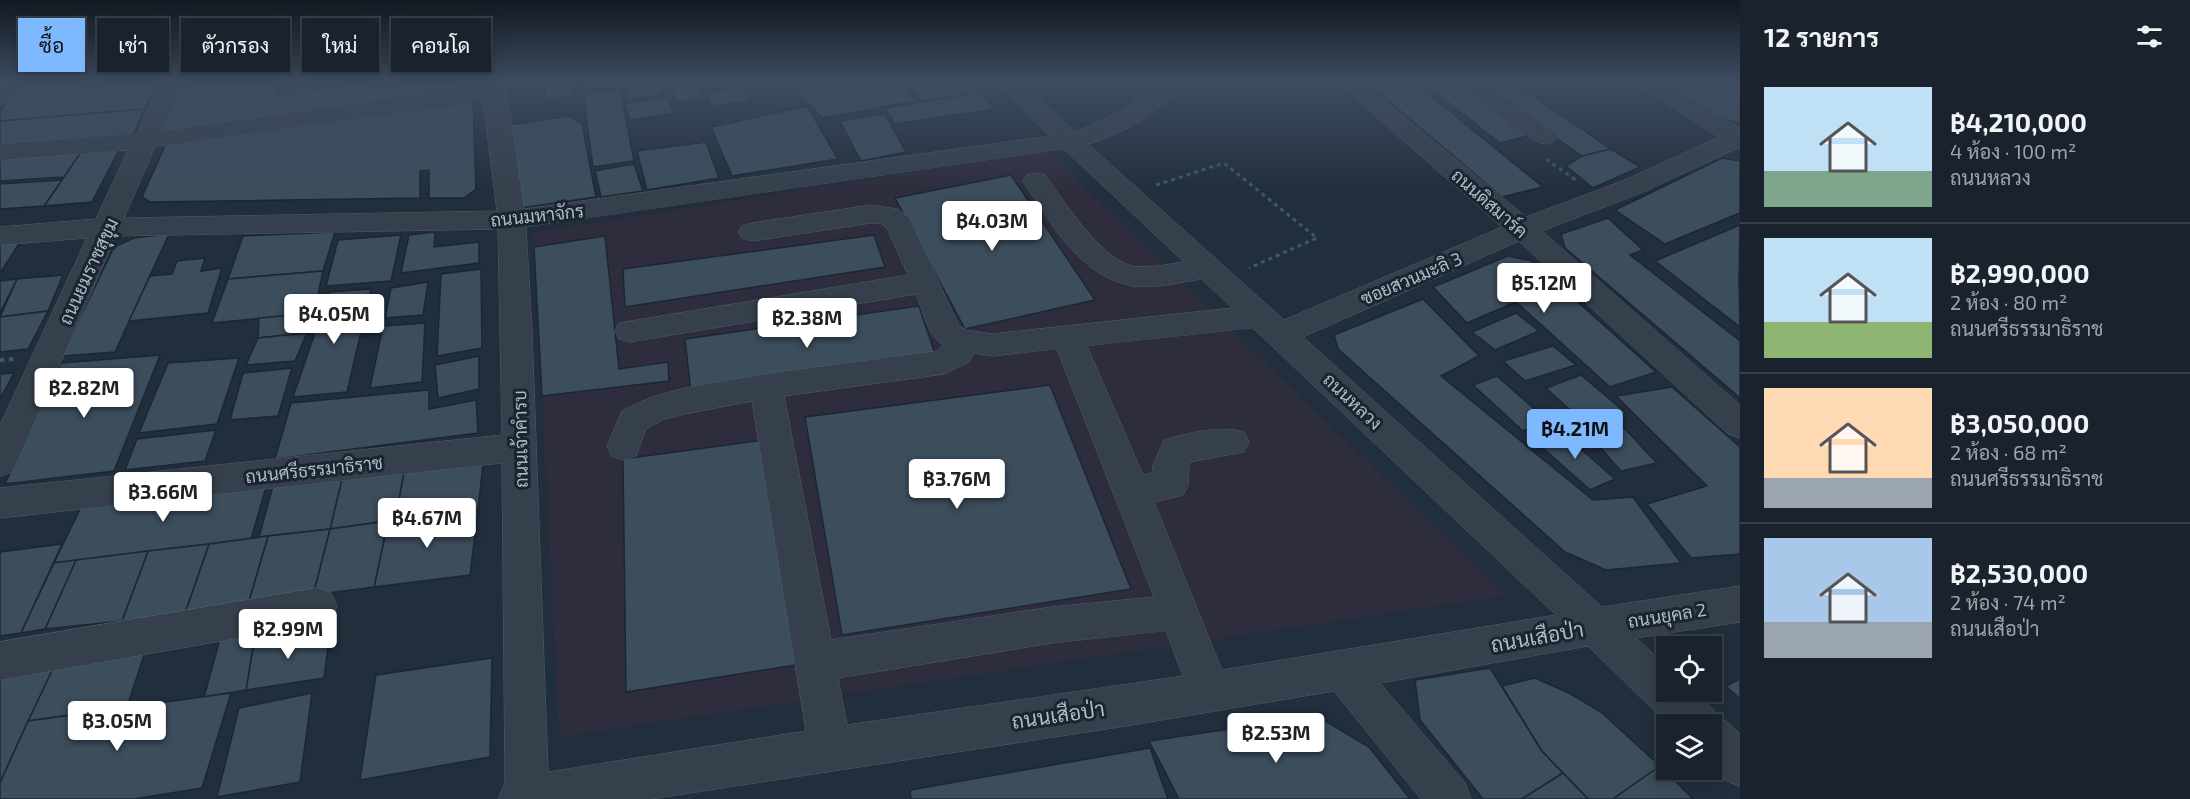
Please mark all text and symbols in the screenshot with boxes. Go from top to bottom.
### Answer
chip: ซื้อ [18,18,85,72]
chip: เช่า [97,18,169,72]
chip: ตัวกรอง [181,18,290,72]
chip: ใหม่ [302,18,379,72]
chip: คอนโด [391,18,491,72]
icon: filters [2133,20,2166,53]
text: 12 รายการ [1764,21,1879,52]
text: ฿4,210,000 [1950,106,2087,137]
icon: home [1812,111,1884,183]
text: 4 ห้อง · 100 m² [1950,139,2076,163]
street label: ถนนดิสมาร์ค [1447,163,1533,242]
text: ถนนหลวง [1950,165,2031,189]
street label: ถนนมหาจักร [489,199,585,231]
pin: ฿4.03M [943,201,1041,252]
text: ฿4.03M [956,208,1028,232]
street label: ถนนยมราชสุขุม [54,214,124,329]
street label: ซอยสวนมะลิ 3 [1357,247,1465,309]
text: ฿2,990,000 [1950,257,2090,288]
icon: home [1812,262,1884,334]
pin: ฿5.12M [1495,263,1593,314]
text: ฿5.12M [1511,270,1577,294]
text: 2 ห้อง · 80 m² [1950,290,2067,314]
pin: ฿4.05M [285,294,383,345]
pin: ฿2.38M [758,298,856,349]
text: ฿4.05M [298,301,370,325]
text: ฿2.38M [772,305,842,329]
text: ถนนศรีธรรมาธิราช [1950,316,2103,340]
pin: ฿2.82M [35,368,133,419]
street label: ถนนหลวง [1319,368,1387,434]
text: ฿2.82M [49,375,119,399]
street label: ถนนเจ้าคำรบ [508,390,532,488]
text: ฿3,050,000 [1950,407,2089,438]
pin: ฿4.21M [1526,409,1624,460]
icon: home [1812,412,1884,484]
text: ฿4.21M [1541,416,1609,440]
text: 2 ห้อง · 68 m² [1950,440,2067,464]
street label: ถนนศรีธรรมาธิราช [244,450,384,487]
pin: ฿3.76M [908,459,1006,510]
text: ฿3.76M [923,466,991,490]
text: ถนนศรีธรรมาธิราช [1950,466,2103,490]
pin: ฿3.66M [114,472,212,523]
text: ฿3.66M [128,479,198,503]
pin: ฿4.67M [378,498,476,549]
text: ฿4.67M [392,505,462,529]
text: ฿2,530,000 [1950,557,2088,588]
icon: home [1812,562,1884,634]
text: 2 ห้อง · 74 m² [1950,590,2066,614]
street label: ถนนยุคล 2 [1626,598,1708,634]
pin: ฿2.99M [239,609,337,660]
text: ฿2.99M [253,616,323,640]
street label: ถนนเสือป่า [1489,616,1585,656]
text: ถนนเสือป่า [1950,616,2039,640]
map controls [1656,636,1722,780]
button: locate [1656,636,1722,702]
street label: ถนนเสือป่า [1010,695,1106,733]
pin: ฿3.05M [68,701,166,752]
text: ฿3.05M [82,708,152,732]
pin: ฿2.53M [1227,713,1325,764]
button: layers [1656,714,1722,780]
text: ฿2.53M [1241,720,1311,744]

